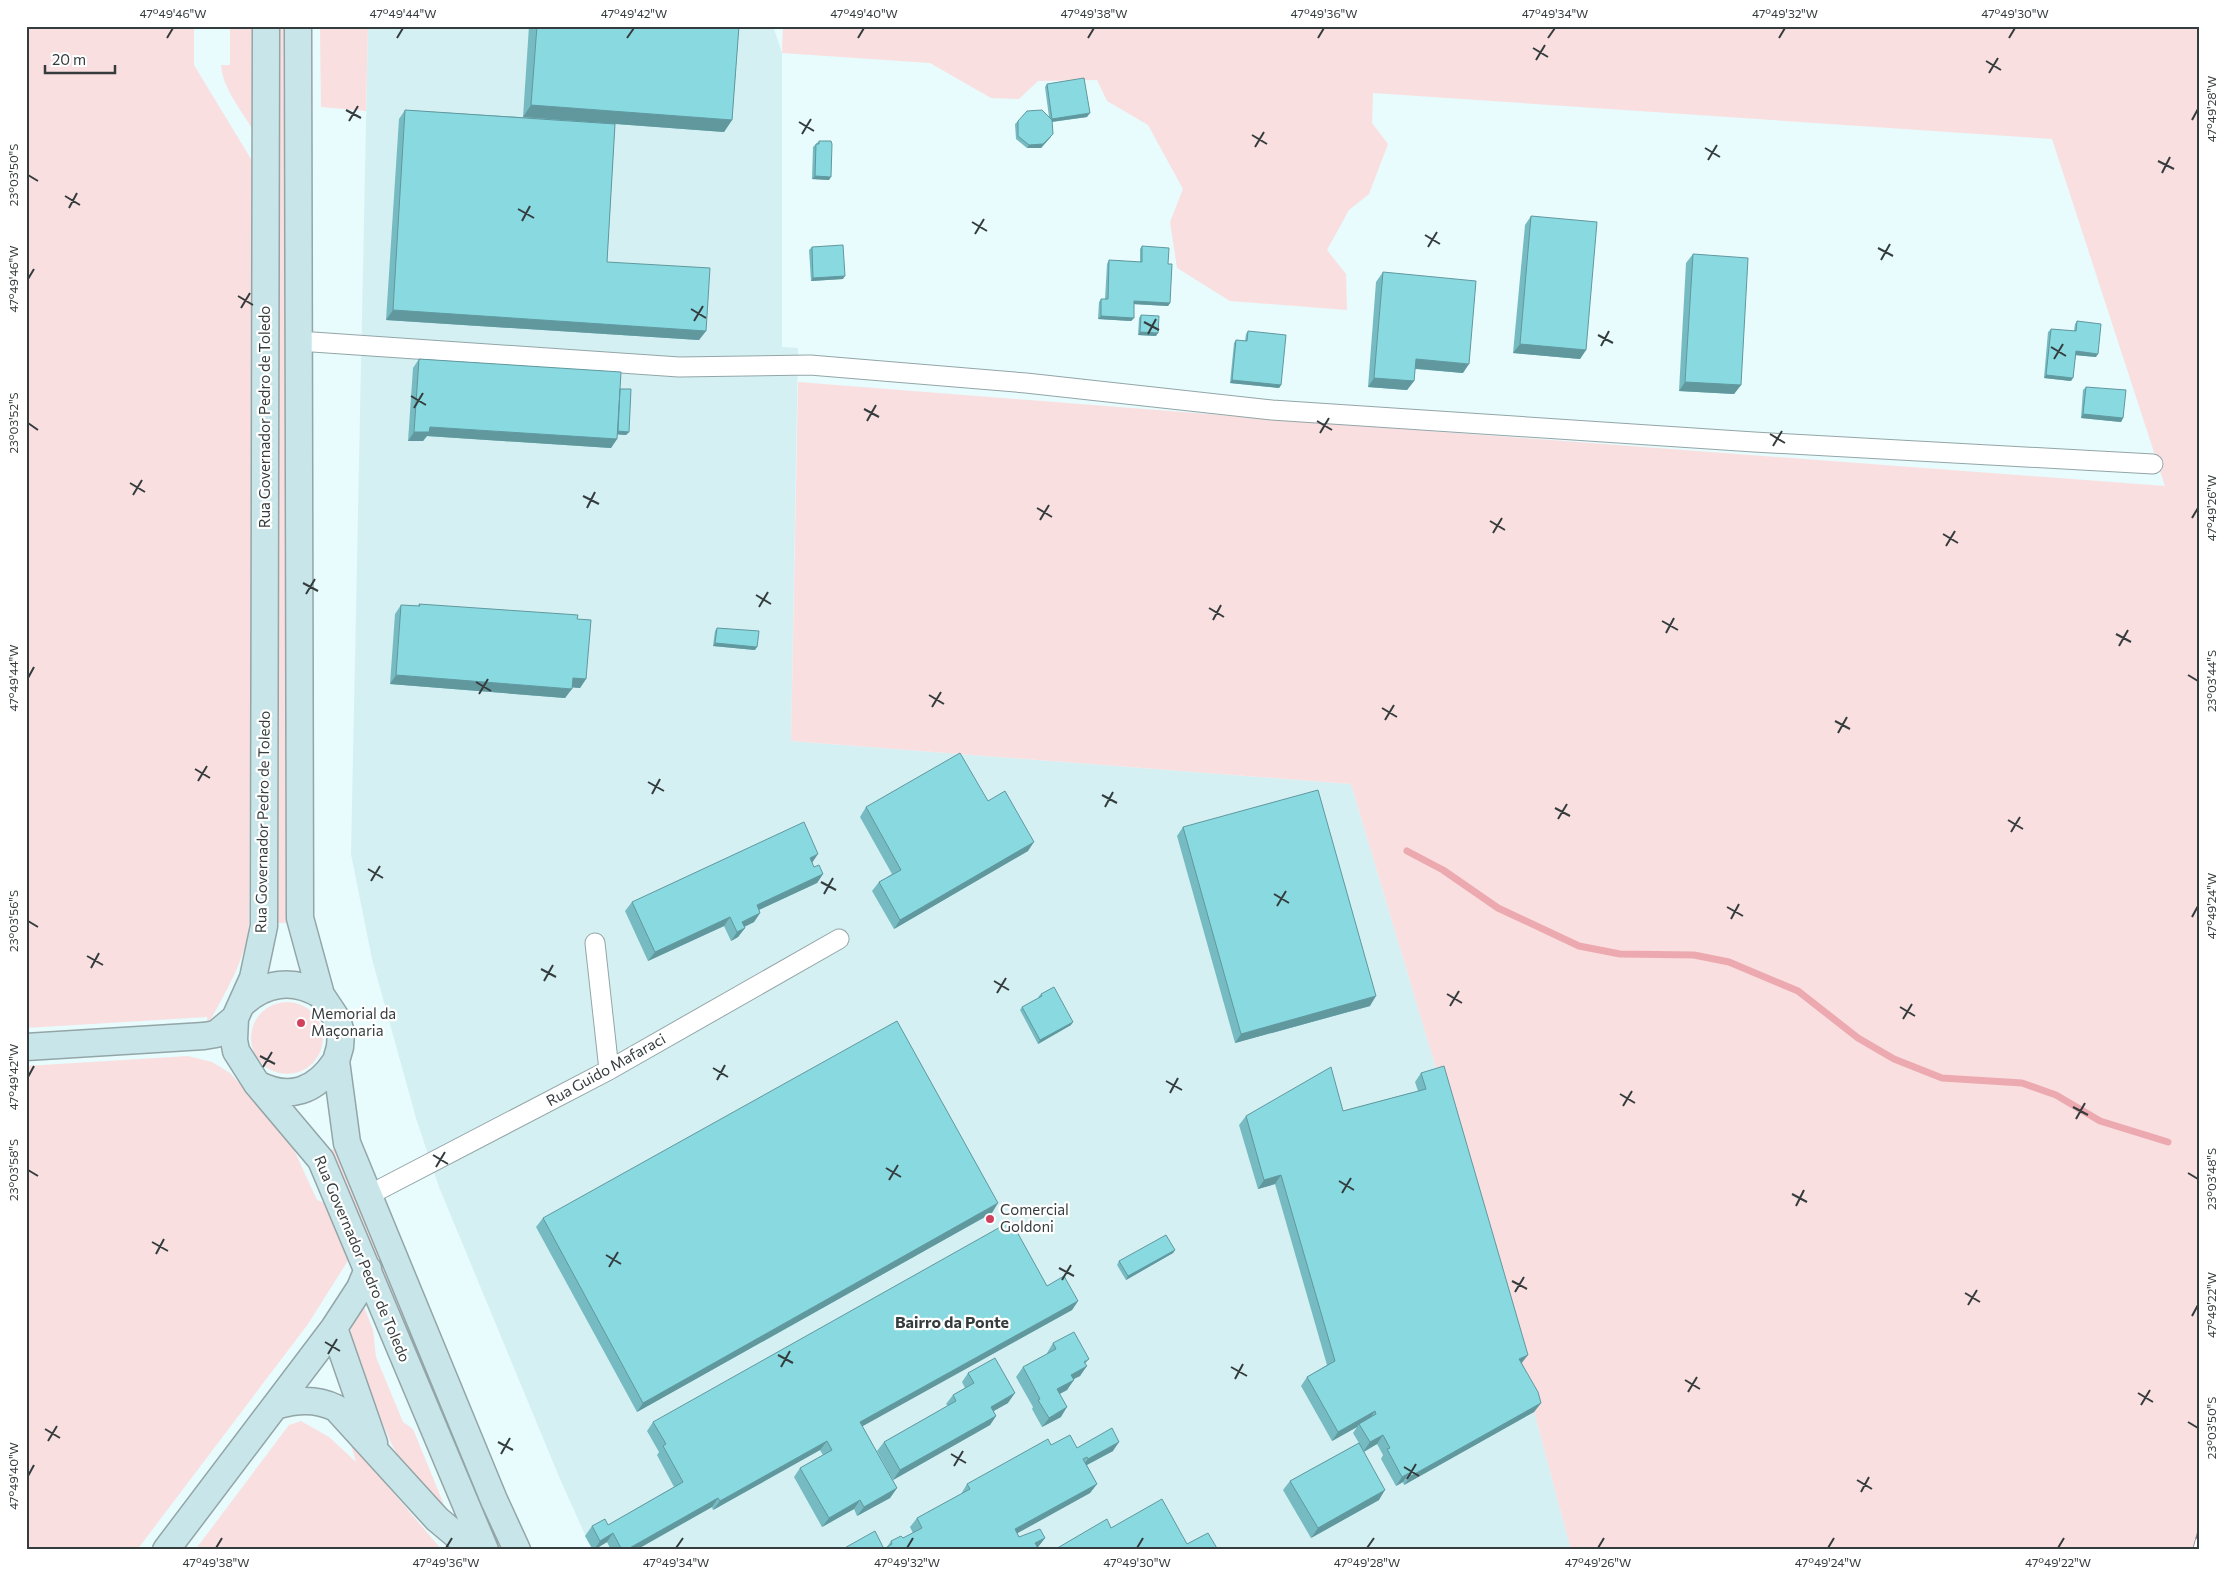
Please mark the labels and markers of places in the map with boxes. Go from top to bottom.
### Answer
place label: Memorial da Maçonaria [311,1004,396,1039]
marker: Memorial da Maçonaria [295,1017,307,1029]
place label: Comercial Goldoni [1000,1200,1069,1235]
marker: Comercial Goldoni [984,1213,996,1225]

